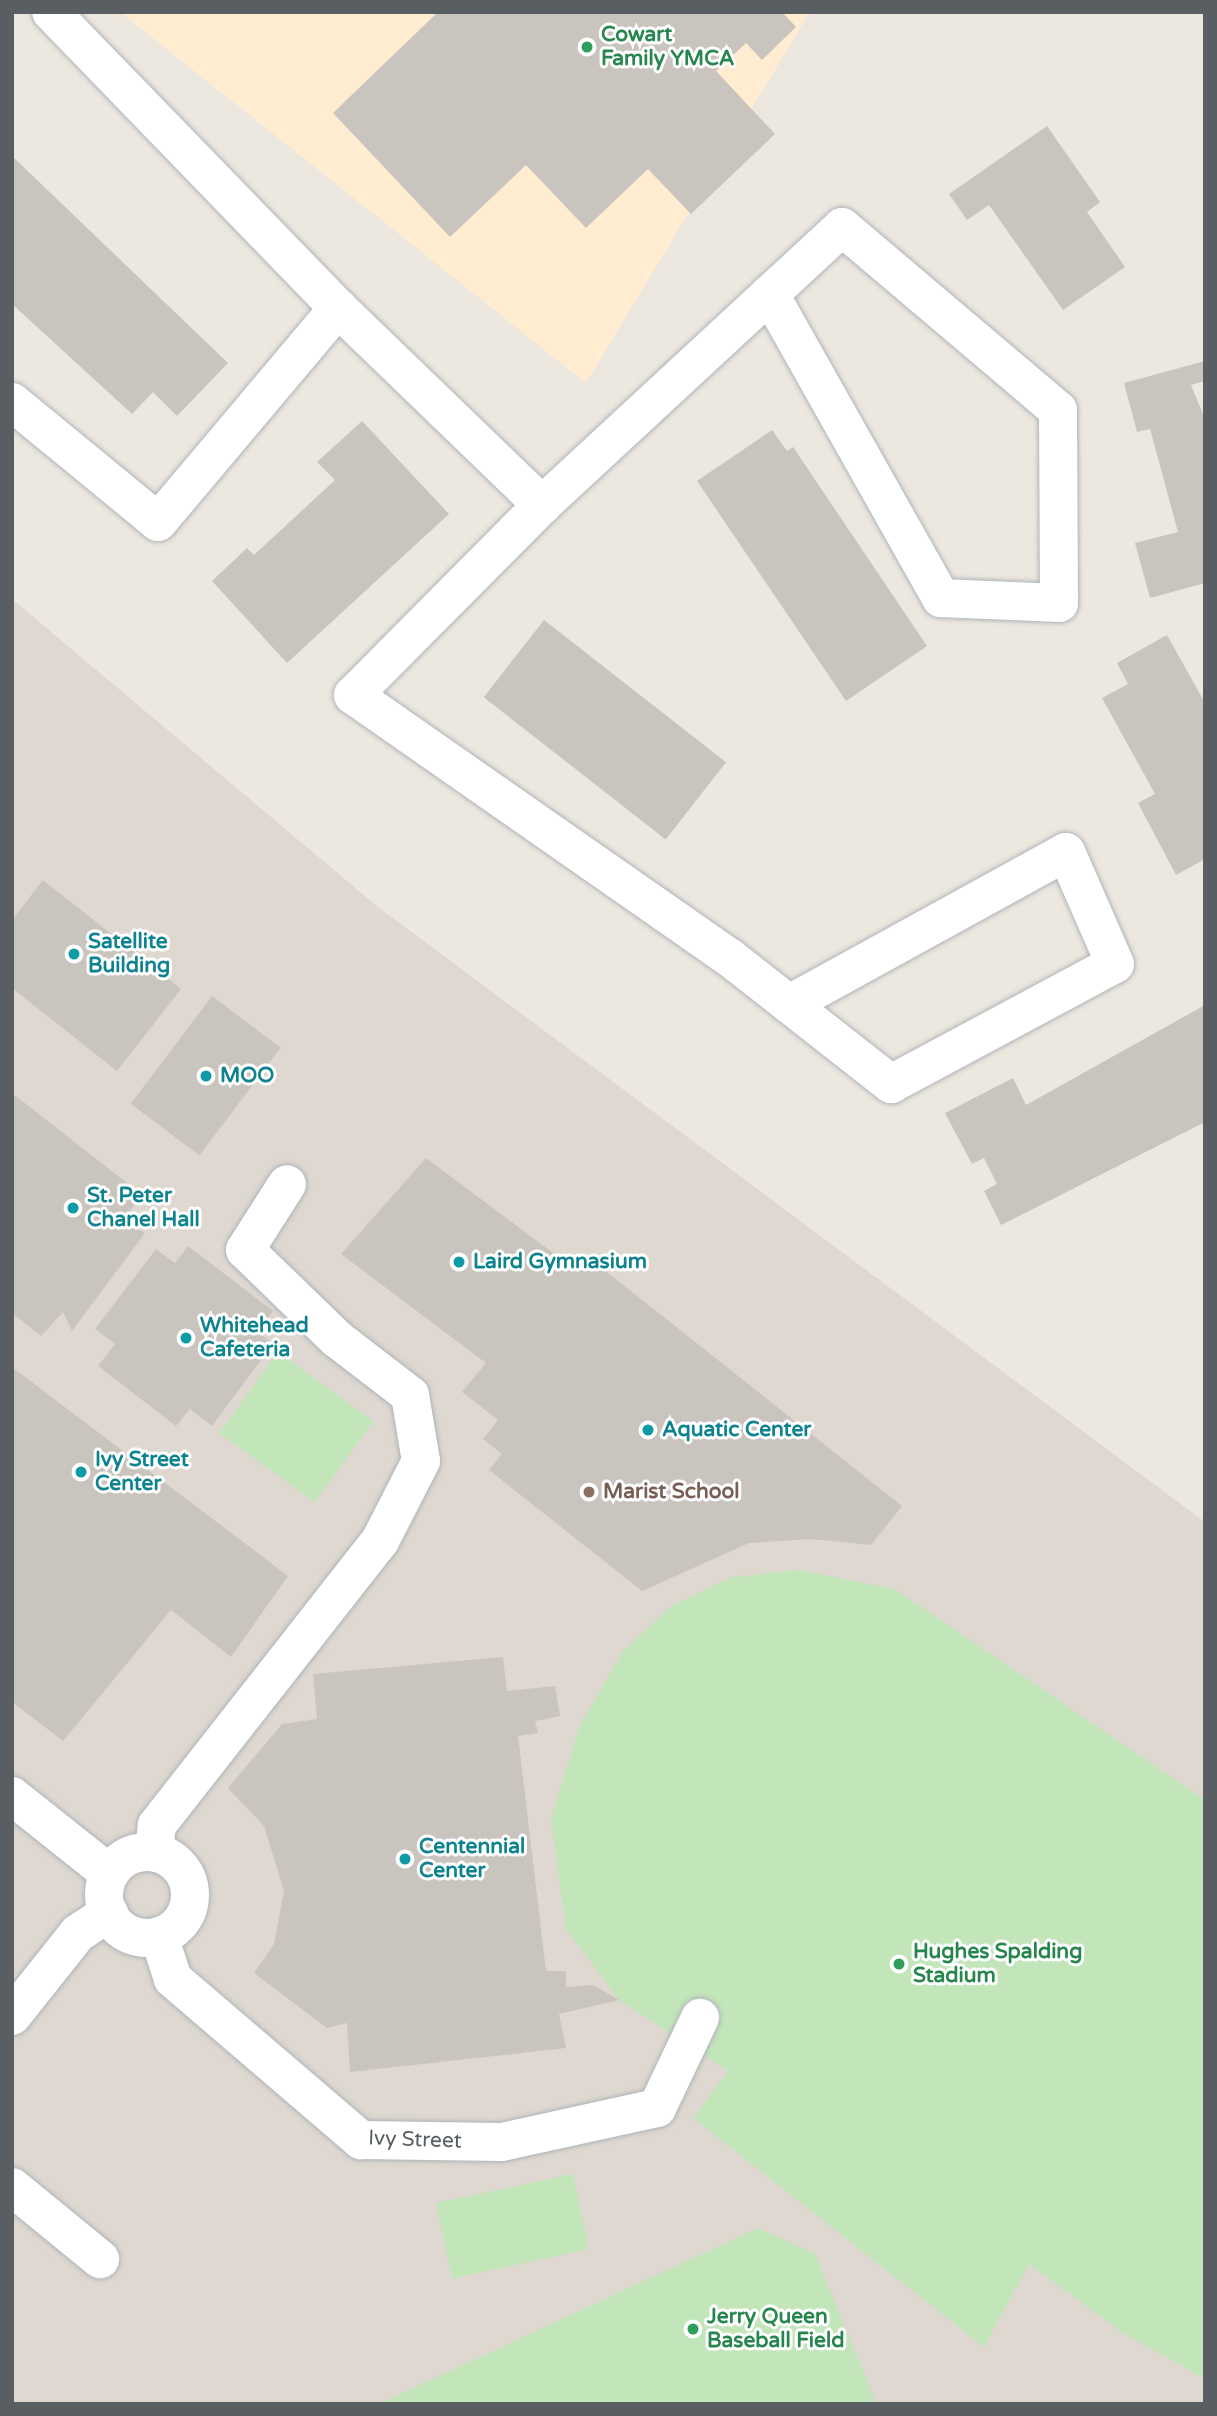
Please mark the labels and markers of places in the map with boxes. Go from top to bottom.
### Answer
place label: Cowart Family YMCA [601,22,734,72]
marker: Cowart Family YMCA [579,39,595,55]
place label: Satellite Building [88,929,170,979]
marker: Satellite Building [66,946,82,962]
place label: MOO [220,1063,274,1089]
marker: MOO [198,1068,214,1084]
place label: St. Peter Chanel Hall [87,1183,200,1233]
marker: St. Peter Chanel Hall [65,1200,81,1216]
place label: Laird Gymnasium [473,1249,647,1275]
marker: Laird Gymnasium [451,1254,467,1270]
place label: Whitehead Cafeteria [200,1313,309,1363]
marker: Whitehead Cafeteria [178,1330,194,1346]
place label: Aquatic Center [662,1417,811,1443]
marker: Aquatic Center [640,1422,656,1438]
place label: Ivy Street Center [95,1447,189,1497]
marker: Ivy Street Center [73,1464,89,1480]
place label: Marist School [603,1479,740,1505]
marker: Marist School [581,1484,597,1500]
place label: Centennial Center [419,1834,525,1884]
marker: Centennial Center [397,1851,413,1867]
place label: Hughes Spalding Stadium [913,1939,1082,1989]
marker: Hughes Spalding Stadium [891,1956,907,1972]
place label: Jerry Queen Baseball Field [707,2304,844,2354]
marker: Jerry Queen Baseball Field [685,2321,701,2337]

